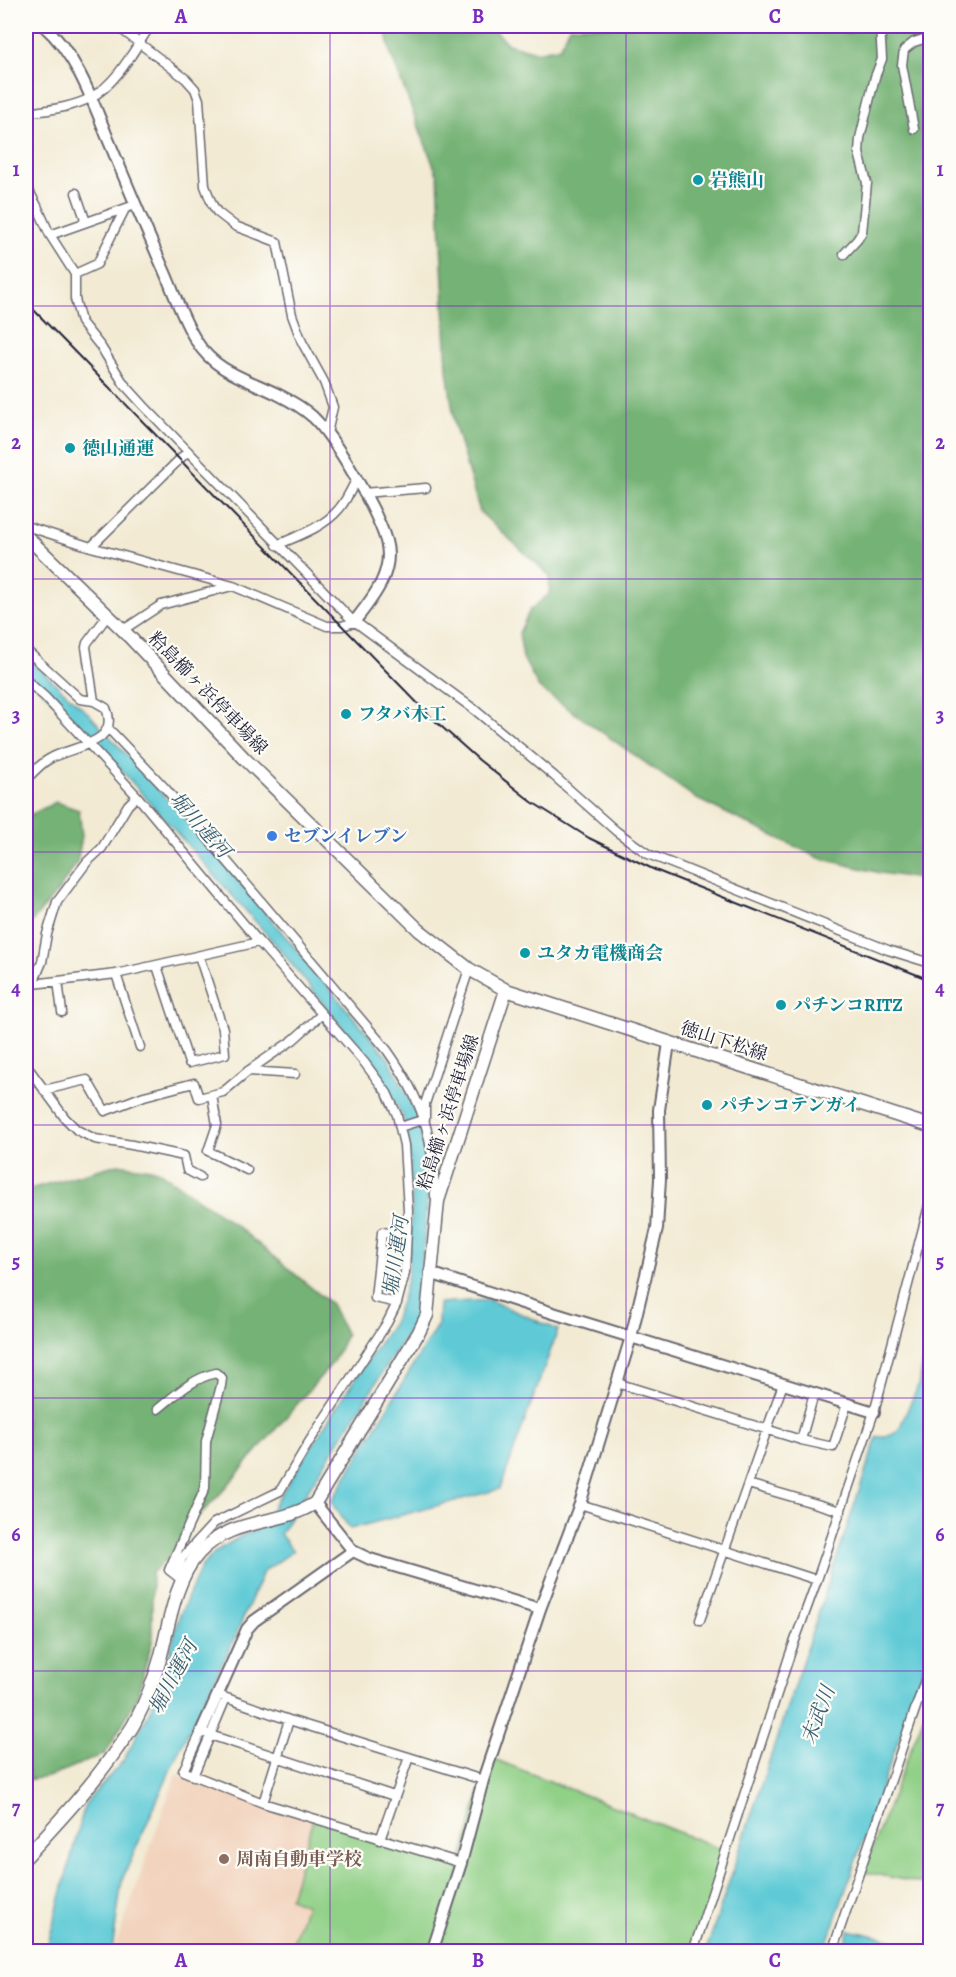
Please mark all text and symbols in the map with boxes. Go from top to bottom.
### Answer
text: A [174,3,188,30]
text: B [472,3,484,30]
text: C [769,3,781,30]
text: 1 [12,156,20,183]
text: 1 [936,156,944,183]
place label: 岩熊山 [710,168,764,192]
marker: 岩熊山 [691,173,705,187]
text: 2 [11,429,21,456]
text: 2 [935,429,945,456]
place label: 徳山通運 [82,436,154,460]
marker: 徳山通運 [63,441,77,455]
street label: 粭島櫛ヶ浜停車場線 [143,626,273,760]
text: 3 [12,702,20,729]
place label: フタバ木工 [358,702,447,726]
text: 3 [936,702,944,729]
marker: フタバ木工 [339,707,353,721]
water label: 堀川運河 [163,786,239,866]
place label: セブンイレブン [284,824,408,848]
marker: セブンイレブン [265,829,279,843]
place label: ユタカ電機商会 [537,941,663,965]
marker: ユタカ電機商会 [518,946,532,960]
text: 4 [11,975,21,1002]
text: 4 [935,975,945,1002]
place label: パチンコRITZ [793,993,903,1017]
marker: パチンコRITZ [774,998,788,1012]
street label: 徳山下松線 [677,1016,771,1066]
street label: 粭島櫛ヶ浜停車場線 [412,1031,484,1193]
place label: パチンコテンガイ [719,1093,861,1117]
marker: パチンコテンガイ [700,1098,714,1112]
water label: 堀川運河 [377,1212,415,1297]
text: 5 [12,1248,20,1275]
text: 5 [936,1248,944,1275]
text: 6 [11,1521,21,1548]
text: 6 [935,1521,945,1548]
water label: 堀川運河 [142,1633,205,1719]
water label: 末武川 [795,1680,842,1748]
text: 7 [12,1794,21,1821]
text: 7 [936,1794,945,1821]
place label: 周南自動車学校 [236,1847,362,1871]
marker: 周南自動車学校 [217,1852,231,1866]
text: A [174,1947,188,1974]
text: B [472,1947,484,1974]
text: C [769,1947,781,1974]

